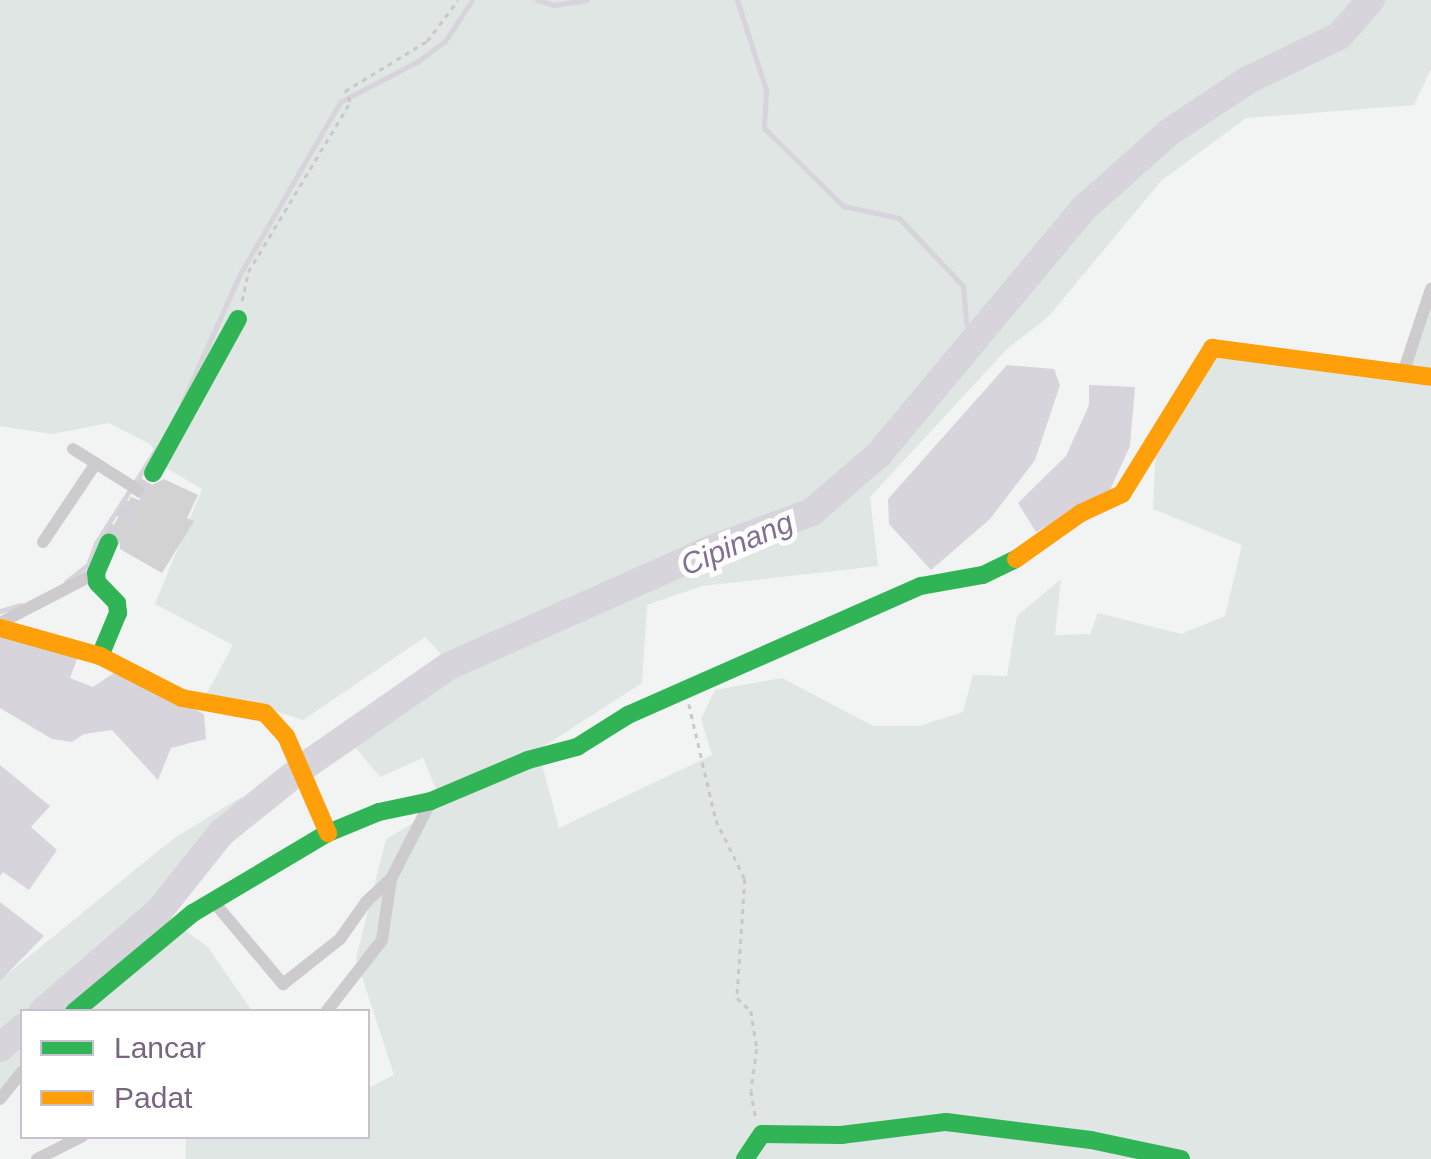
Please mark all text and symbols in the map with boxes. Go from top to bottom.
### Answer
water label: Cipinang [675,504,799,584]
legend [20,1009,370,1139]
text: Lancar [114,1031,206,1064]
text: Padat [114,1081,192,1114]

